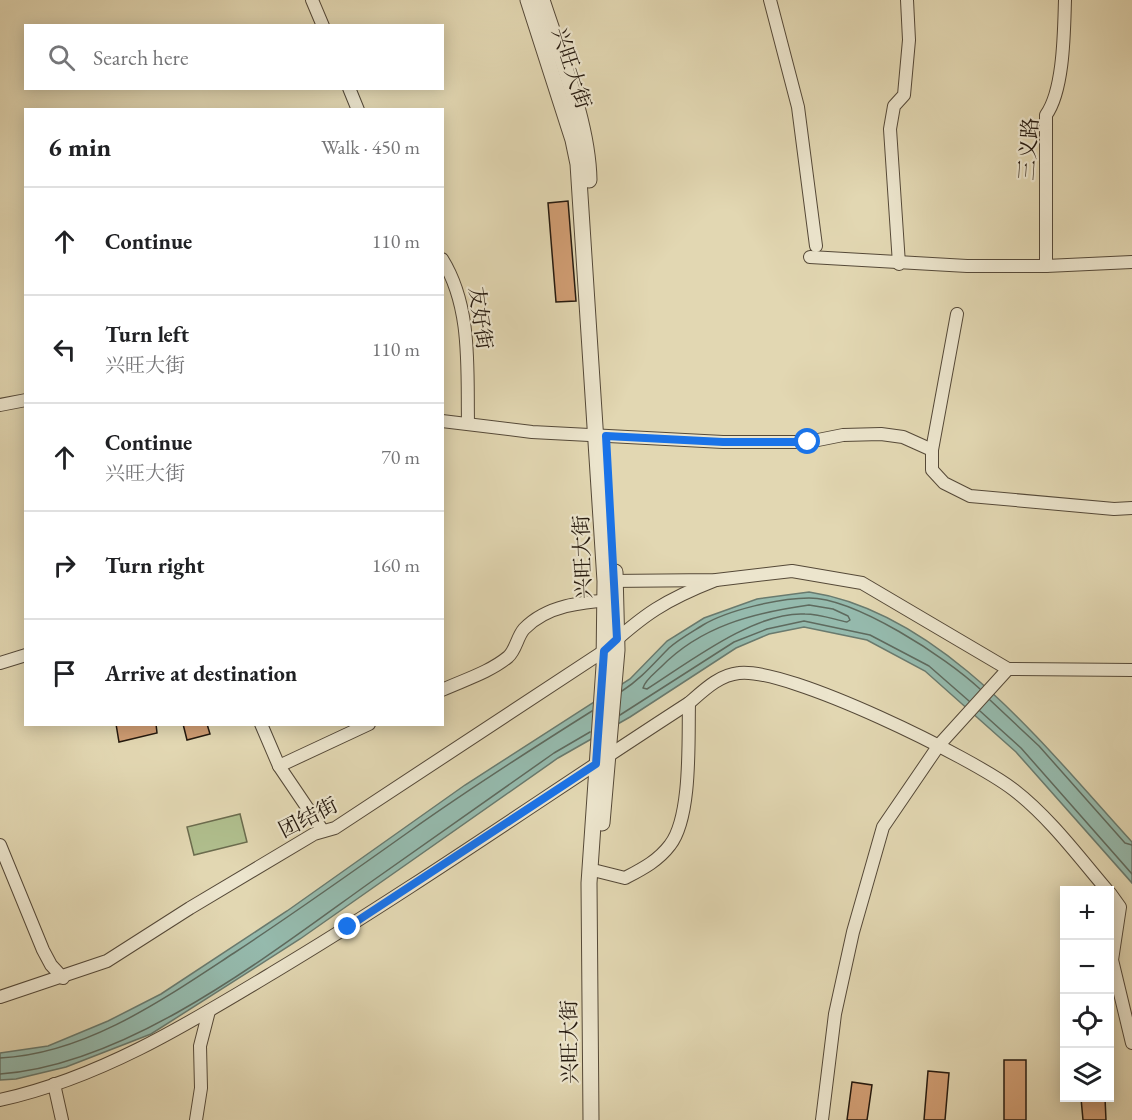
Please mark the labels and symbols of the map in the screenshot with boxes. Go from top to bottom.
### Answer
street label: 兴旺大街 [546,24,598,112]
street label: 三义路 [1012,117,1044,181]
street label: 友好街 [463,285,499,351]
route start [794,428,820,454]
street label: 兴旺大街 [567,515,597,599]
street label: 团结街 [274,791,342,843]
route end [334,913,360,939]
street label: 兴旺大街 [555,1000,583,1084]

